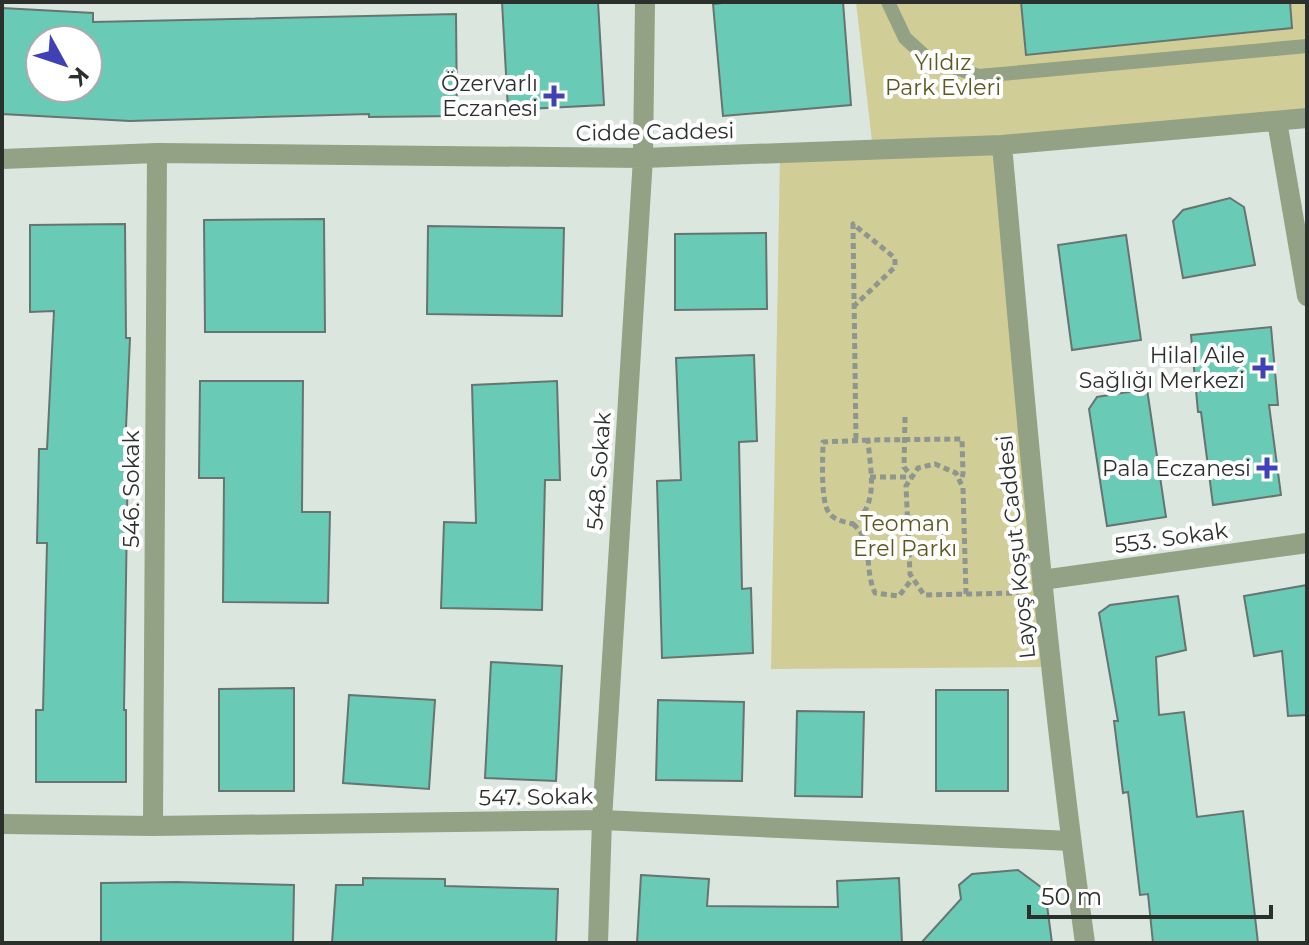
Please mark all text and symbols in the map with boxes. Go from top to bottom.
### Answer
north arrow [24,24,104,104]
park label: Yıldız Park Evleri [885,49,1001,101]
text: K [63,62,95,92]
place label: Özervarlı Eczanesi [441,70,538,122]
marker: Özervarlı Eczanesi [545,87,563,105]
street label: Cidde Caddesi [575,117,735,147]
place label: Hilal Aile Sağlığı Merkezi [1079,342,1245,394]
marker: Hilal Aile Sağlığı Merkezi [1252,357,1274,379]
street label: 548. Sokak [581,410,617,531]
street label: 546. Sokak [118,429,145,548]
street label: Layoş Koşut Caddesi [991,434,1041,660]
place label: Pala Eczanesi [1102,455,1251,482]
marker: Pala Eczanesi [1258,459,1276,477]
park label: Teoman Erel Parkı [853,510,957,562]
street label: 553. Sokak [1113,517,1230,559]
street label: 547. Sokak [479,782,594,811]
scale bar [1029,869,1271,919]
text: 50 m [1041,882,1102,911]

